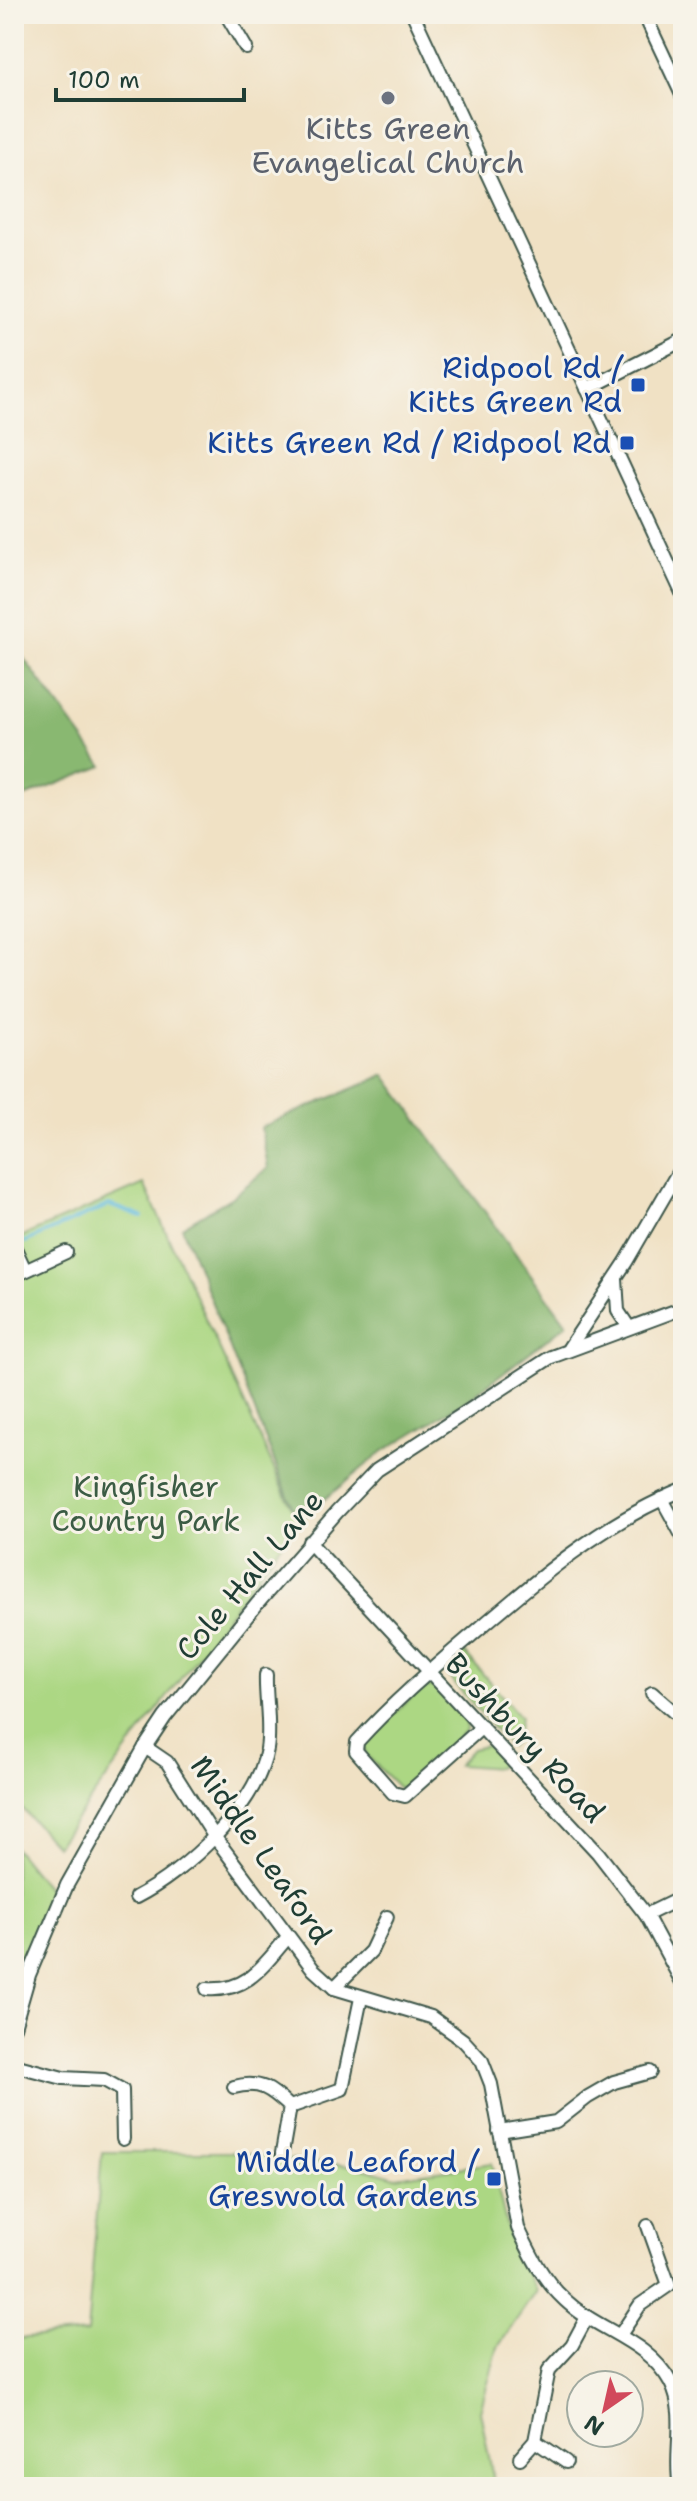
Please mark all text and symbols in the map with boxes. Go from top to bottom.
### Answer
scale bar [56,52,244,102]
text: 100 m [68,64,140,96]
marker: Kitts Green Evangelical Church [379,89,397,107]
place label: Kitts Green Evangelical Church [252,108,524,183]
place label: Ridpool Rd / Kitts Green Rd [408,347,624,422]
marker: Ridpool Rd / Kitts Green Rd [629,376,647,394]
place label: Kitts Green Rd / Ridpool Rd [207,422,611,463]
marker: Kitts Green Rd / Ridpool Rd [618,434,636,452]
park label: Kingfisher Country Park [51,1466,241,1541]
street label: Cole Hall Lane [166,1481,333,1668]
street label: Bushbury Road [436,1644,615,1832]
street label: Middle Leaford [181,1747,342,1952]
place label: Middle Leaford / Greswold Gardens [208,2141,480,2216]
marker: Middle Leaford / Greswold Gardens [485,2170,503,2188]
north arrow [565,2369,645,2449]
text: N [579,2408,609,2442]

